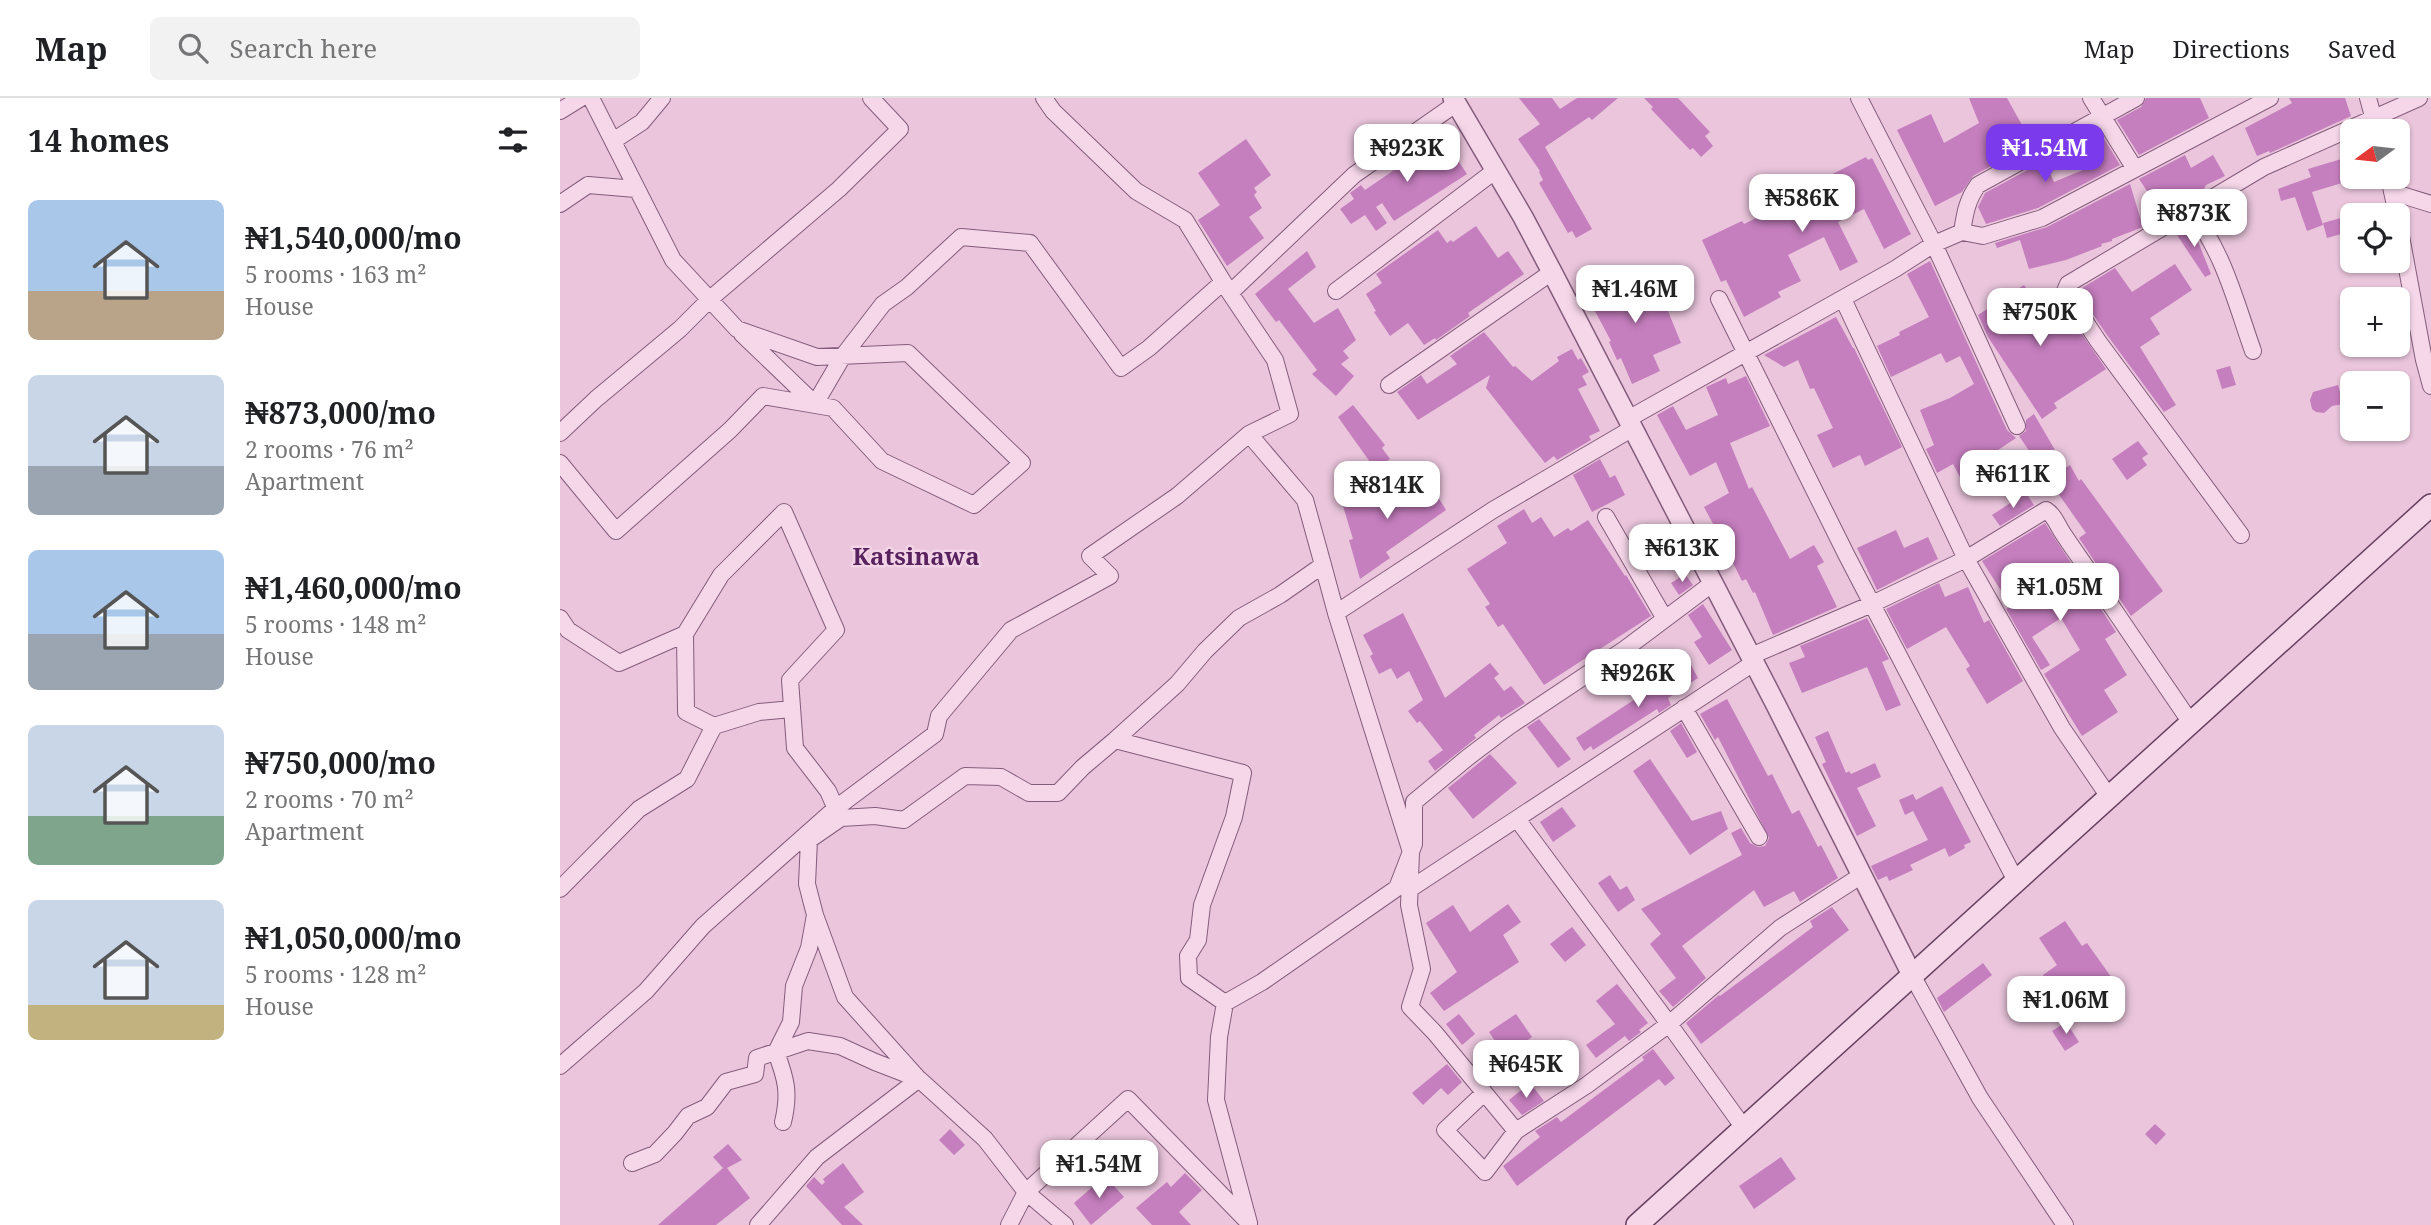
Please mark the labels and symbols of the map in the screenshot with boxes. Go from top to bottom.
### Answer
north arrow [2340,119,2410,189]
pin: ₦923K [1358,125,1456,184]
pin: ₦1.54M [1988,125,2102,184]
pin: ₦586K [1753,174,1851,234]
pin: ₦873K [2145,190,2243,249]
pin: ₦1.46M [1578,266,1692,325]
pin: ₦750K [1991,288,2089,348]
pin: ₦611K [1964,450,2062,510]
pin: ₦814K [1338,462,1436,521]
pin: ₦613K [1633,524,1731,584]
district label: Katsinawa [852,539,980,572]
pin: ₦1.05M [2003,564,2117,623]
pin: ₦926K [1589,650,1687,709]
pin: ₦1.06M [2009,976,2123,1036]
pin: ₦645K [1477,1040,1575,1100]
pin: ₦1.54M [1042,1140,1156,1200]

